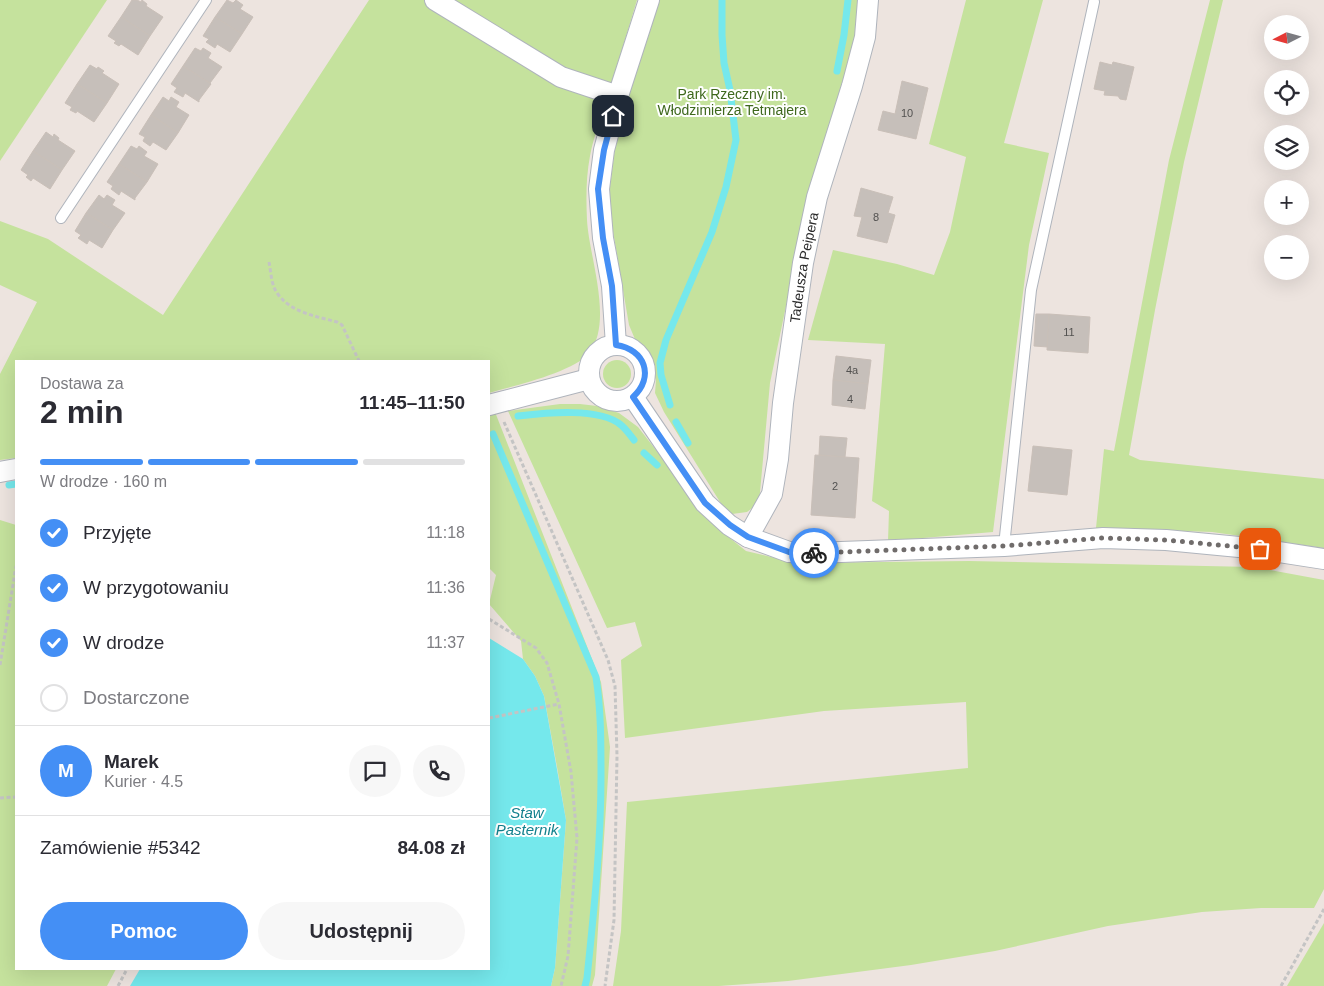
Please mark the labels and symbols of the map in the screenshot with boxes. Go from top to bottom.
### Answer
north arrow [1264,15,1309,60]
park label: Park Rzeczny im. Włodzimierza Tetmajera [657,86,807,118]
pin [592,95,634,137]
house number: 10 [901,107,913,119]
street label: Tadeusza Peipera [787,211,822,324]
house number: 8 [873,211,879,223]
house number: 11 [1063,326,1075,338]
house number: 4a [846,364,859,376]
house number: 4 [847,393,853,405]
house number: 2 [832,480,838,492]
courier [789,528,839,578]
pin [1239,528,1281,570]
water label: Staw Pasternik [496,804,560,838]

